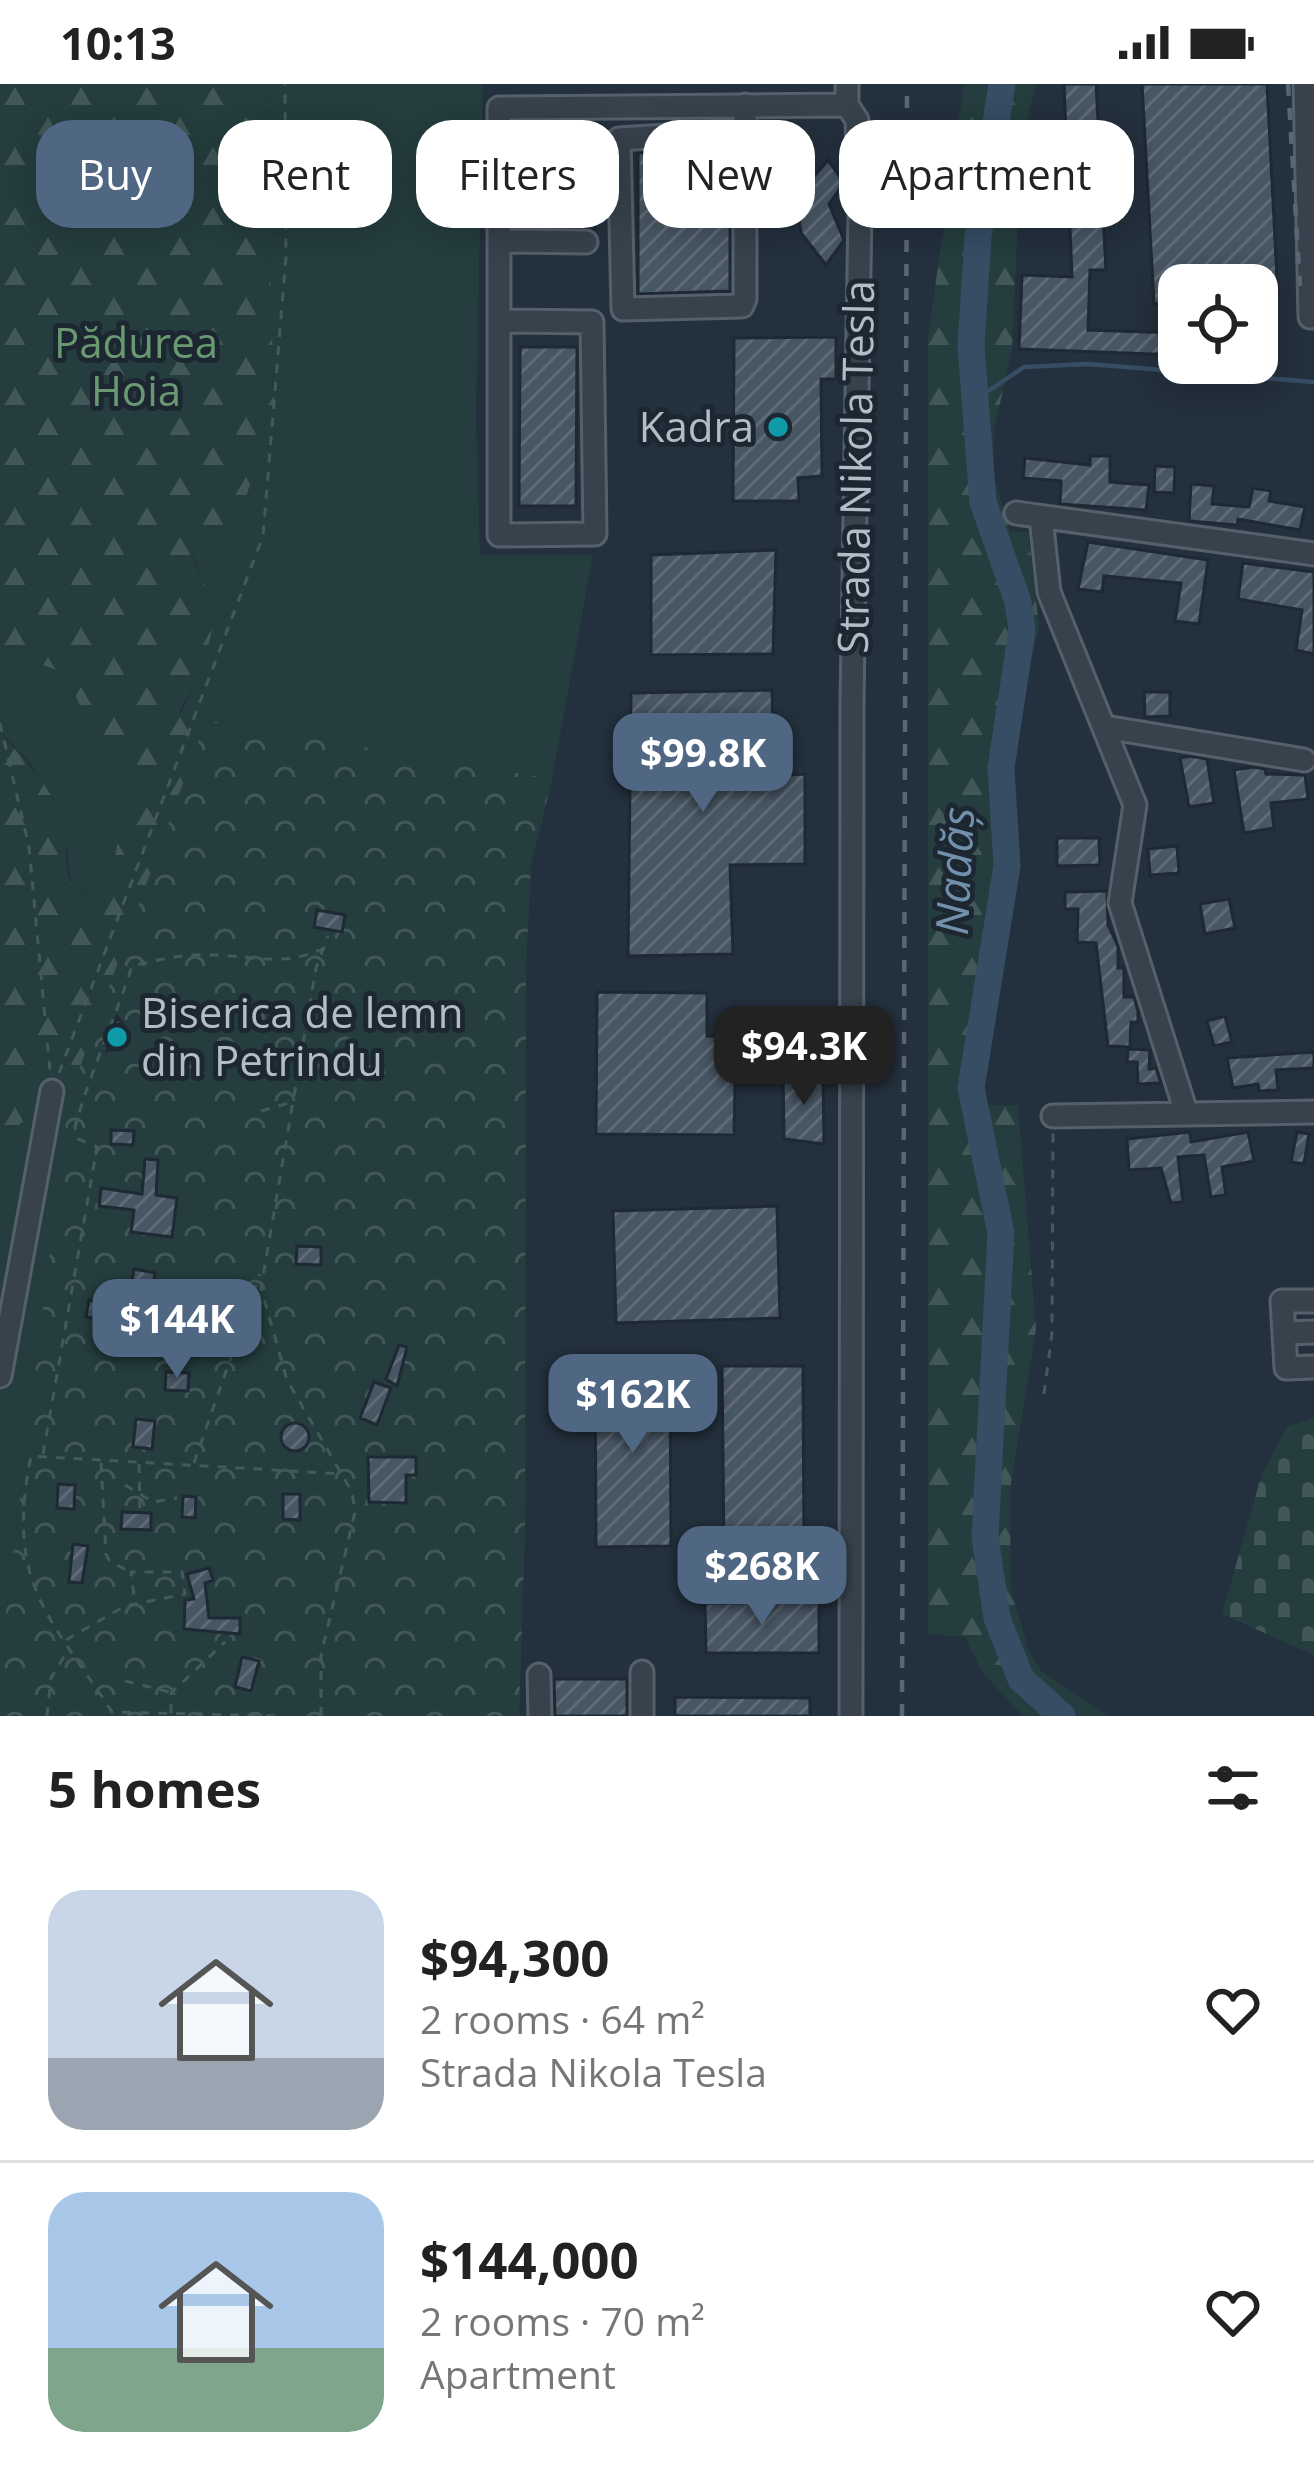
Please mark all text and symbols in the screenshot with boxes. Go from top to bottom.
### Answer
text: 10:13 [60,12,176,73]
chip: Buy [36,120,194,228]
chip: Rent [218,120,392,228]
chip: Filters [416,120,619,228]
chip: New [643,120,815,228]
chip: Apartment [839,120,1134,228]
map controls [1158,264,1278,384]
button: locate [1158,264,1278,384]
street label: Strada Nikola Tesla [823,280,886,654]
park label: Pădurea Hoia [54,313,218,418]
place label: Kadra [639,397,754,454]
marker: Kadra [765,414,791,440]
pin: $99.8K [605,713,801,815]
text: $99.8K [640,725,766,778]
water label: Nadăș [920,805,987,936]
place label: Biserica de lemn din Petrindu [141,983,464,1088]
pin: $94.3K [706,1006,902,1108]
text: $94.3K [741,1018,867,1071]
marker: Biserica de lemn din Petrindu [104,1024,130,1050]
pin: $144K [93,1279,261,1381]
text: $144K [119,1291,235,1344]
pin: $162K [549,1354,717,1456]
text: $162K [575,1366,691,1419]
pin: $268K [678,1526,846,1628]
text: $268K [704,1538,820,1591]
text: 5 homes [48,1753,261,1823]
icon: filters [1200,1755,1266,1821]
text: $94,300 [420,1922,610,1992]
icon: home [144,1938,288,2082]
icon: heart [1200,1977,1266,2043]
text: 2 rooms · 64 m² [420,1992,705,2045]
text: Strada Nikola Tesla [420,2045,767,2098]
text: $144,000 [420,2224,639,2294]
icon: home [144,2240,288,2384]
icon: heart [1200,2279,1266,2345]
text: 2 rooms · 70 m² [420,2294,705,2347]
text: Apartment [420,2347,616,2400]

